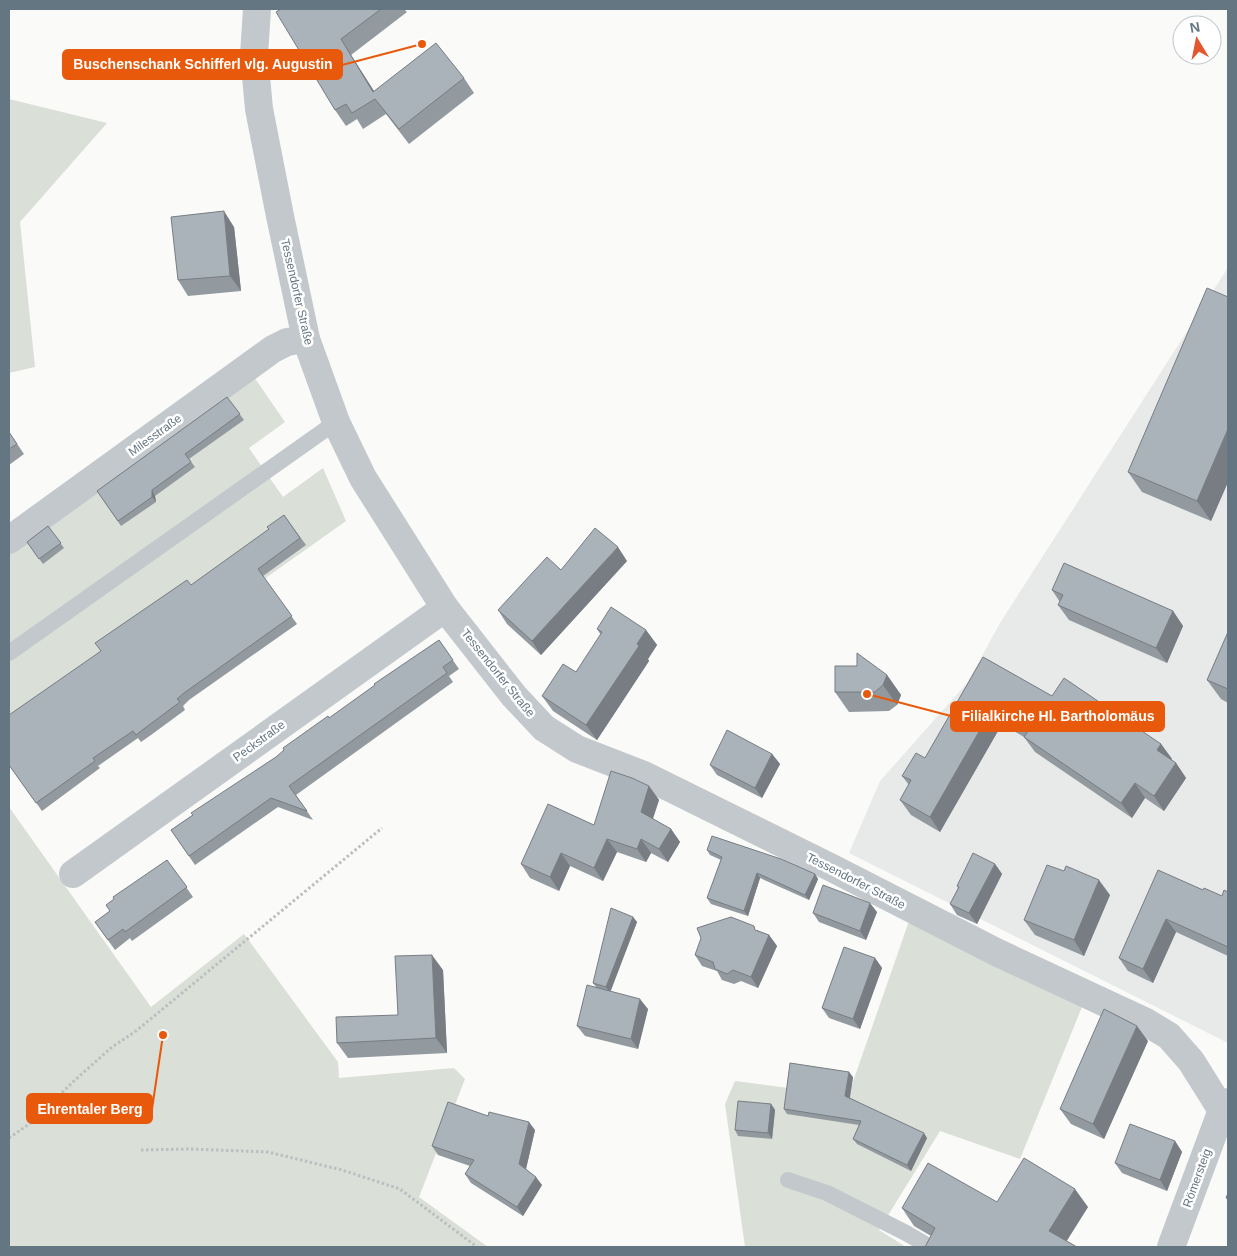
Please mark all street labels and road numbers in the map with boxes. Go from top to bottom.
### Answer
street label: Tessendorfer Straße [278,237,316,347]
street label: Milesstraße [126,411,184,459]
street label: Tessendorfer Straße [458,626,538,720]
street label: Peckstraße [230,717,288,764]
street label: Tessendorfer Straße [804,850,908,912]
street label: Römersteig [1180,1147,1214,1209]

